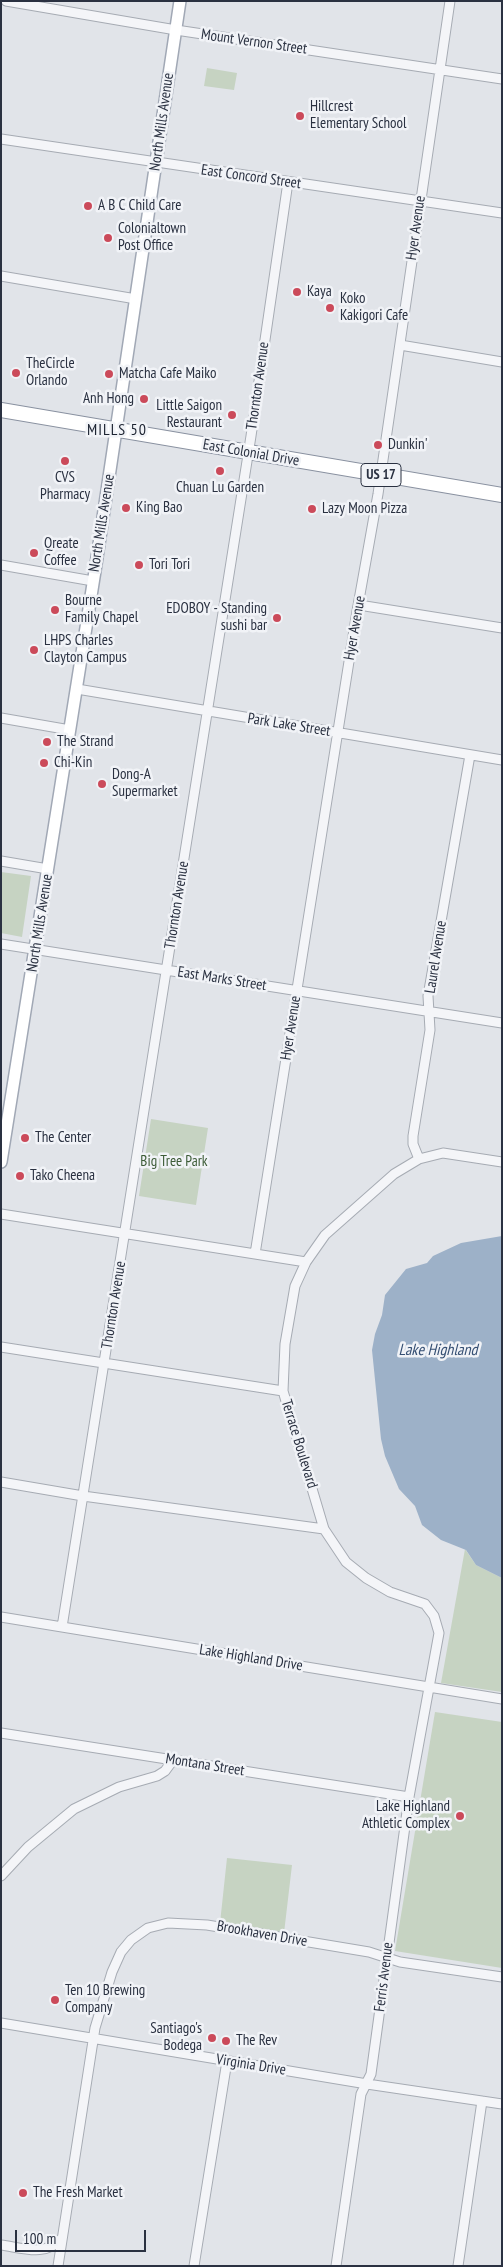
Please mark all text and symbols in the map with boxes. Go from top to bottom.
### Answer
street label: Mount Vernon Street [200,26,308,58]
street label: North Mills Avenue [146,72,178,172]
place label: Hillcrest Elementary School [310,98,407,133]
marker: Hillcrest Elementary School [294,110,306,122]
street label: East Concord Street [200,161,302,193]
street label: Hyer Avenue [403,195,429,261]
place label: A B C Child Care [98,197,181,215]
marker: A B C Child Care [82,200,94,212]
place label: Colonialtown Post Office [118,220,186,255]
marker: Colonialtown Post Office [102,232,114,244]
place label: Kaya [307,283,332,301]
marker: Kaya [291,286,303,298]
place label: Koko Kakigori Cafe [340,290,408,325]
marker: Koko Kakigori Cafe [324,302,336,314]
street label: Thornton Avenue [243,341,273,431]
place label: TheCircle Orlando [26,355,75,390]
place label: Matcha Cafe Maiko [119,365,216,383]
marker: TheCircle Orlando [10,367,22,379]
marker: Matcha Cafe Maiko [103,368,115,380]
place label: Anh Hong [83,390,134,408]
marker: Anh Hong [138,393,150,405]
place label: Little Saigon Restaurant [156,397,222,432]
marker: Little Saigon Restaurant [226,409,238,421]
district label: MILLS 50 [86,420,148,440]
street label: East Colonial Drive [201,436,301,470]
place label: Dunkin' [388,436,427,454]
marker: Dunkin' [372,439,384,451]
marker: CVS Pharmacy [59,455,71,467]
road number: US 17 [361,464,401,486]
marker: Chuan Lu Garden [214,465,226,477]
place label: CVS Pharmacy [40,469,90,504]
street label: North Mills Avenue [85,473,119,573]
place label: Chuan Lu Garden [176,479,264,497]
place label: King Bao [136,499,182,517]
place label: Lazy Moon Pizza [322,500,407,518]
marker: King Bao [120,502,132,514]
marker: Lazy Moon Pizza [306,503,318,515]
place label: Qreate Coffee [44,535,79,570]
marker: Qreate Coffee [28,547,40,559]
place label: Tori Tori [149,556,190,574]
marker: Tori Tori [133,559,145,571]
place label: Bourne Family Chapel [65,592,138,627]
street label: Hyer Avenue [340,594,370,662]
place label: EDOBOY - Standing sushi bar [166,600,267,635]
marker: Bourne Family Chapel [49,604,61,616]
marker: EDOBOY - Standing sushi bar [271,612,283,624]
place label: LHPS Charles Clayton Campus [44,632,127,667]
marker: LHPS Charles Clayton Campus [28,644,40,656]
street label: Park Lake Street [246,710,332,740]
place label: The Strand [57,733,113,751]
marker: The Strand [41,736,53,748]
place label: Chi-Kin [54,754,92,772]
marker: Chi-Kin [38,757,50,769]
place label: Dong-A Supermarket [112,766,178,801]
marker: Dong-A Supermarket [96,778,108,790]
street label: Thornton Avenue [161,860,193,950]
street label: North Mills Avenue [23,873,57,973]
street label: Laurel Avenue [421,919,451,995]
street label: East Marks Street [176,963,268,995]
street label: Hyer Avenue [277,994,305,1062]
place label: The Center [35,1129,91,1147]
marker: The Center [19,1132,31,1144]
park label: Big Tree Park [140,1153,208,1171]
place label: Tako Cheena [30,1167,95,1185]
marker: Tako Cheena [14,1170,26,1182]
street label: Thornton Avenue [98,1260,130,1350]
water label: Lake Highland [399,1340,477,1360]
street label: Terrace Boulevard [277,1397,321,1491]
street label: Lake Highland Drive [198,1641,304,1675]
street label: Montana Street [164,1750,246,1780]
place label: Lake Highland Athletic Complex [362,1798,450,1833]
marker: Lake Highland Athletic Complex [454,1810,466,1822]
street label: Brookhaven Drive [215,1917,309,1951]
street label: Ferris Avenue [371,1941,397,2013]
place label: Ten 10 Brewing Company [65,1982,145,2017]
marker: Ten 10 Brewing Company [49,1994,61,2006]
place label: Santiago's Bodega [150,2020,202,2055]
marker: Santiago's Bodega [206,2032,218,2044]
place label: The Rev [236,2032,277,2050]
marker: The Rev [220,2035,232,2047]
street label: Virginia Drive [215,2051,287,2079]
place label: The Fresh Market [33,2184,123,2202]
marker: The Fresh Market [17,2187,29,2199]
scale bar [18,2220,149,2252]
text: 100 m [23,2229,56,2248]

